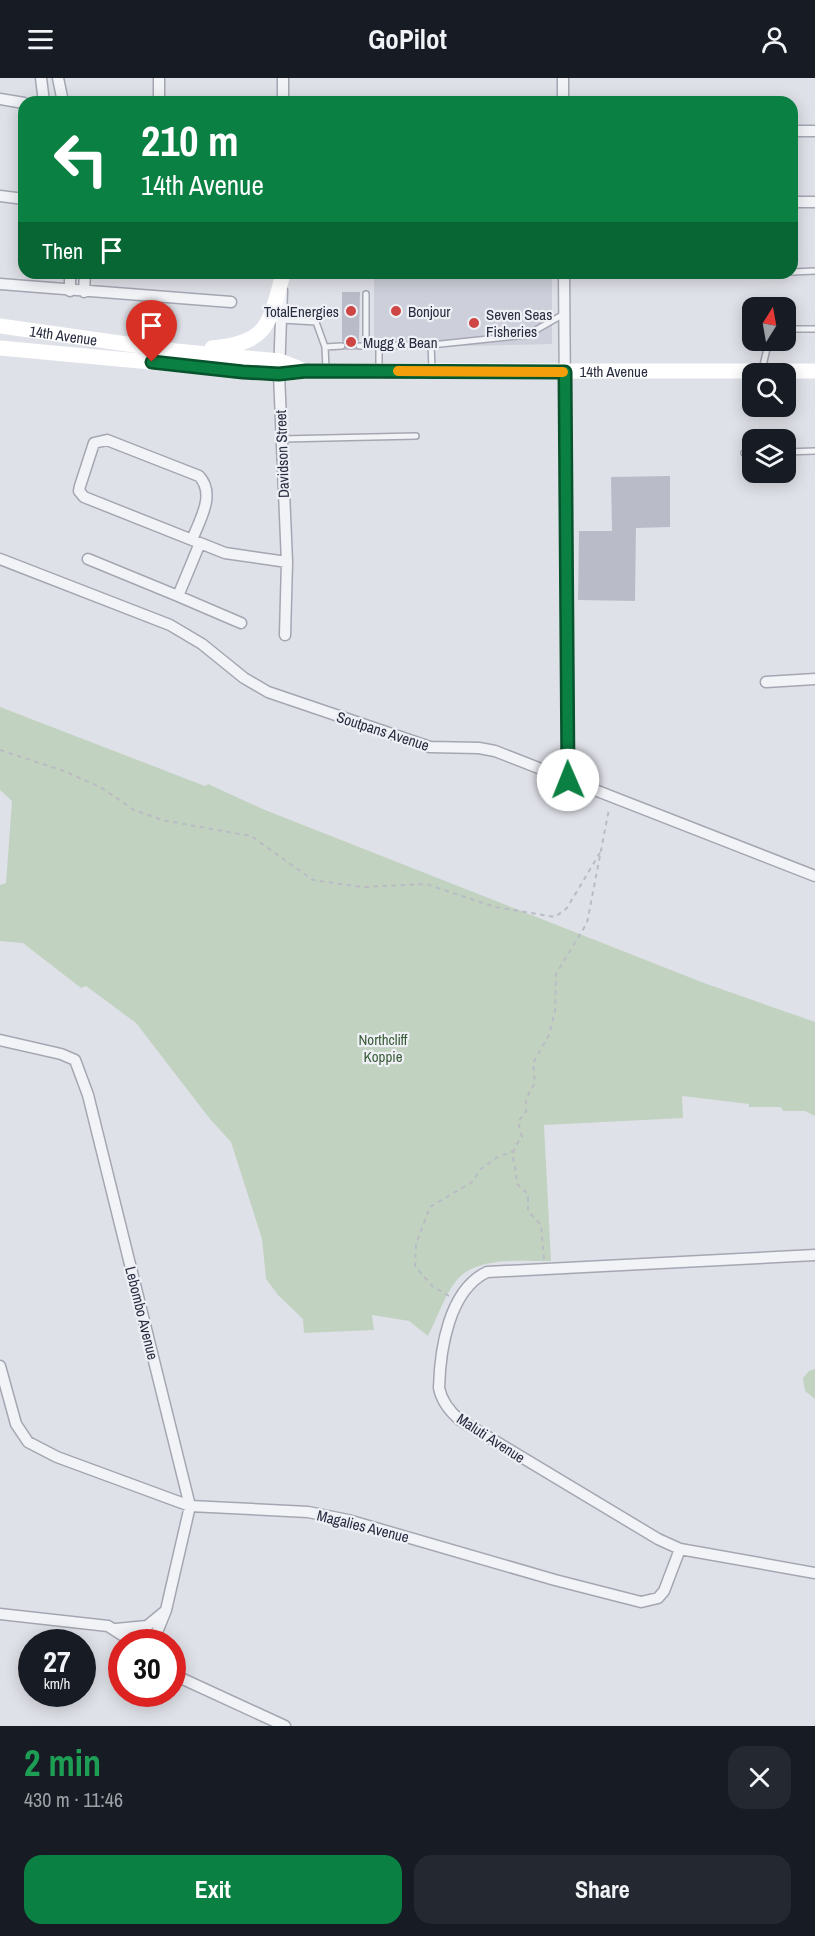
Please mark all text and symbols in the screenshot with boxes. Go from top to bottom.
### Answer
text: GoPilot [368,21,447,57]
icon: menu [24,23,57,56]
icon: person [758,23,791,56]
text: 210 m [141,113,239,169]
icon: left [42,120,120,198]
text: 14th Avenue [141,167,264,203]
icon: arrive [95,234,128,267]
text: Then [42,236,83,266]
north arrow [742,297,796,351]
map controls [742,297,796,483]
pin [126,300,177,362]
place label: TotalEnergies [264,301,339,322]
place label: Bonjour [408,301,450,322]
marker: TotalEnergies [344,304,358,318]
marker: Bonjour [389,304,403,318]
place label: Seven Seas Fisheries [486,304,552,342]
icon: arrive [135,309,168,342]
marker: Seven Seas Fisheries [467,316,481,330]
street label: 14th Avenue [28,320,99,350]
place label: Mugg & Bean [363,332,438,353]
marker: Mugg & Bean [344,335,358,349]
street label: 14th Avenue [580,361,648,382]
button: search [742,363,796,417]
street label: Davidson Street [270,409,294,498]
button: layers [742,429,796,483]
street label: Soutpans Avenue [334,706,432,756]
position arrow [536,748,600,812]
park label: Northcliff Koppie [358,1029,408,1067]
street label: Lebombo Avenue [120,1264,164,1362]
street label: Maluti Avenue [453,1408,529,1468]
street label: Magalies Avenue [315,1504,411,1548]
speed limit sign: 30 [108,1629,186,1707]
text: 27 [43,1641,71,1681]
text: km/h [44,1673,70,1694]
text: 2 min [24,1739,101,1787]
button: close [728,1746,791,1809]
text: 430 m · 11:46 [24,1786,123,1813]
button: Exit [24,1855,402,1924]
button: Share [414,1855,791,1924]

